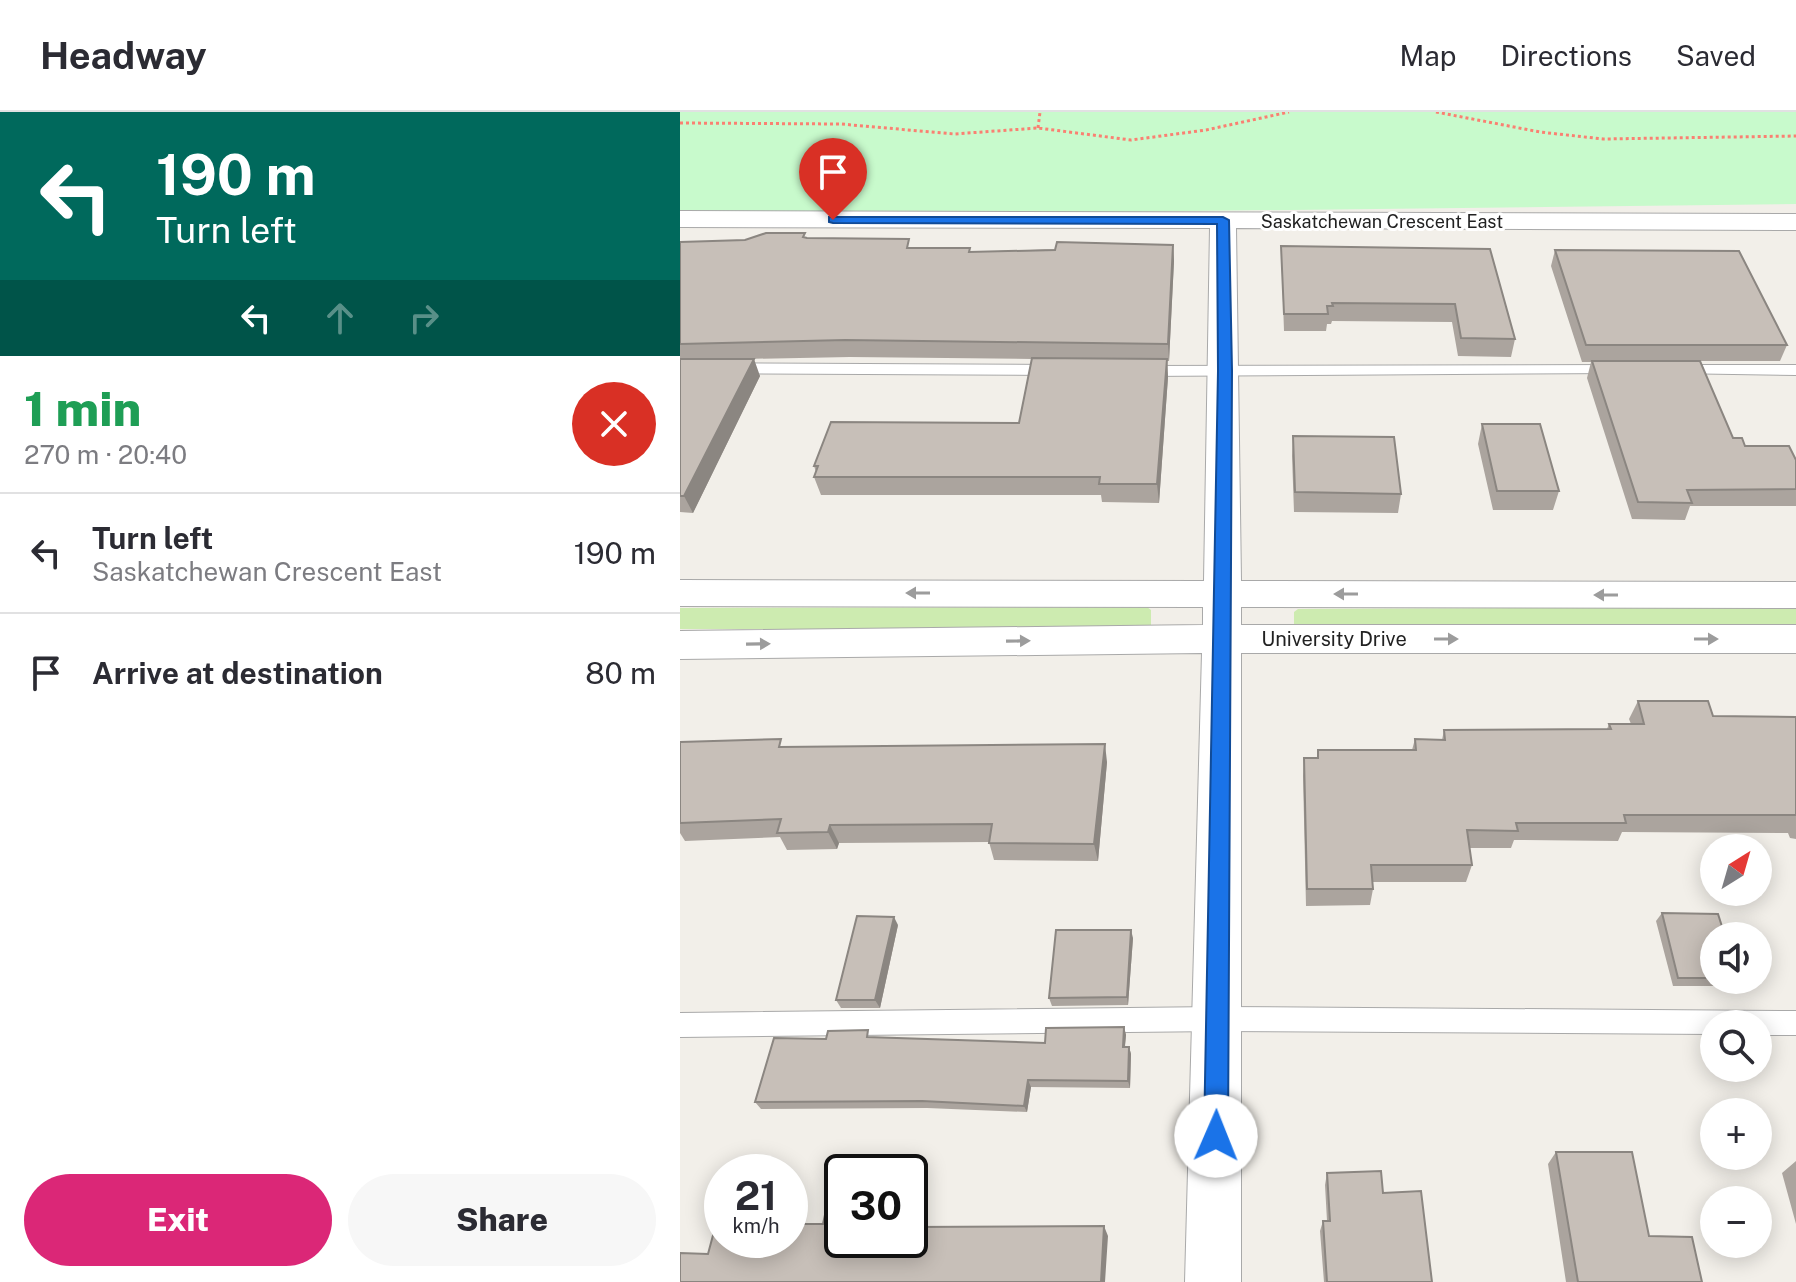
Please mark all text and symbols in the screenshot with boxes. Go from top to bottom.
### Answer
text: Headway [40,33,207,78]
text: Map [1400,39,1456,72]
text: Directions [1500,39,1632,72]
text: Saved [1676,39,1756,72]
pin [799,138,867,220]
text: 190 m [156,142,316,208]
icon: left [24,144,128,248]
icon: arrive [811,150,855,194]
text: Turn left [156,209,297,251]
street label: Saskatchewan Crescent East [1261,211,1503,232]
icon: left [234,296,278,340]
icon: ahead [318,296,362,340]
icon: right [402,296,446,340]
text: 1 min [24,380,141,437]
button: close [572,382,656,466]
text: 270 m · 20:40 [24,439,187,470]
text: Turn left [92,520,213,556]
icon: left [24,531,68,575]
text: 190 m [574,535,656,571]
text: Saskatchewan Crescent East [92,556,442,587]
one-way arrow [905,587,930,599]
one-way arrow [1333,588,1358,600]
one-way arrow [1593,589,1618,601]
street label: University Drive [1261,627,1407,651]
one-way arrow [1434,633,1459,645]
one-way arrow [1694,633,1719,645]
one-way arrow [1006,635,1031,647]
one-way arrow [746,638,771,650]
icon: arrive [24,651,68,695]
text: Arrive at destination [92,655,383,691]
text: 80 m [585,655,656,691]
north arrow [1700,834,1772,906]
map controls [1700,834,1772,1258]
button: sound [1700,922,1772,994]
button: search [1700,1010,1772,1082]
position arrow [1174,1094,1258,1178]
button: + [1700,1098,1772,1170]
speed limit sign: 30 [824,1154,928,1258]
text: 21 [735,1172,777,1219]
button: Exit [24,1174,332,1266]
button: Share [348,1174,656,1266]
button: − [1700,1186,1772,1258]
text: km/h [732,1214,780,1238]

